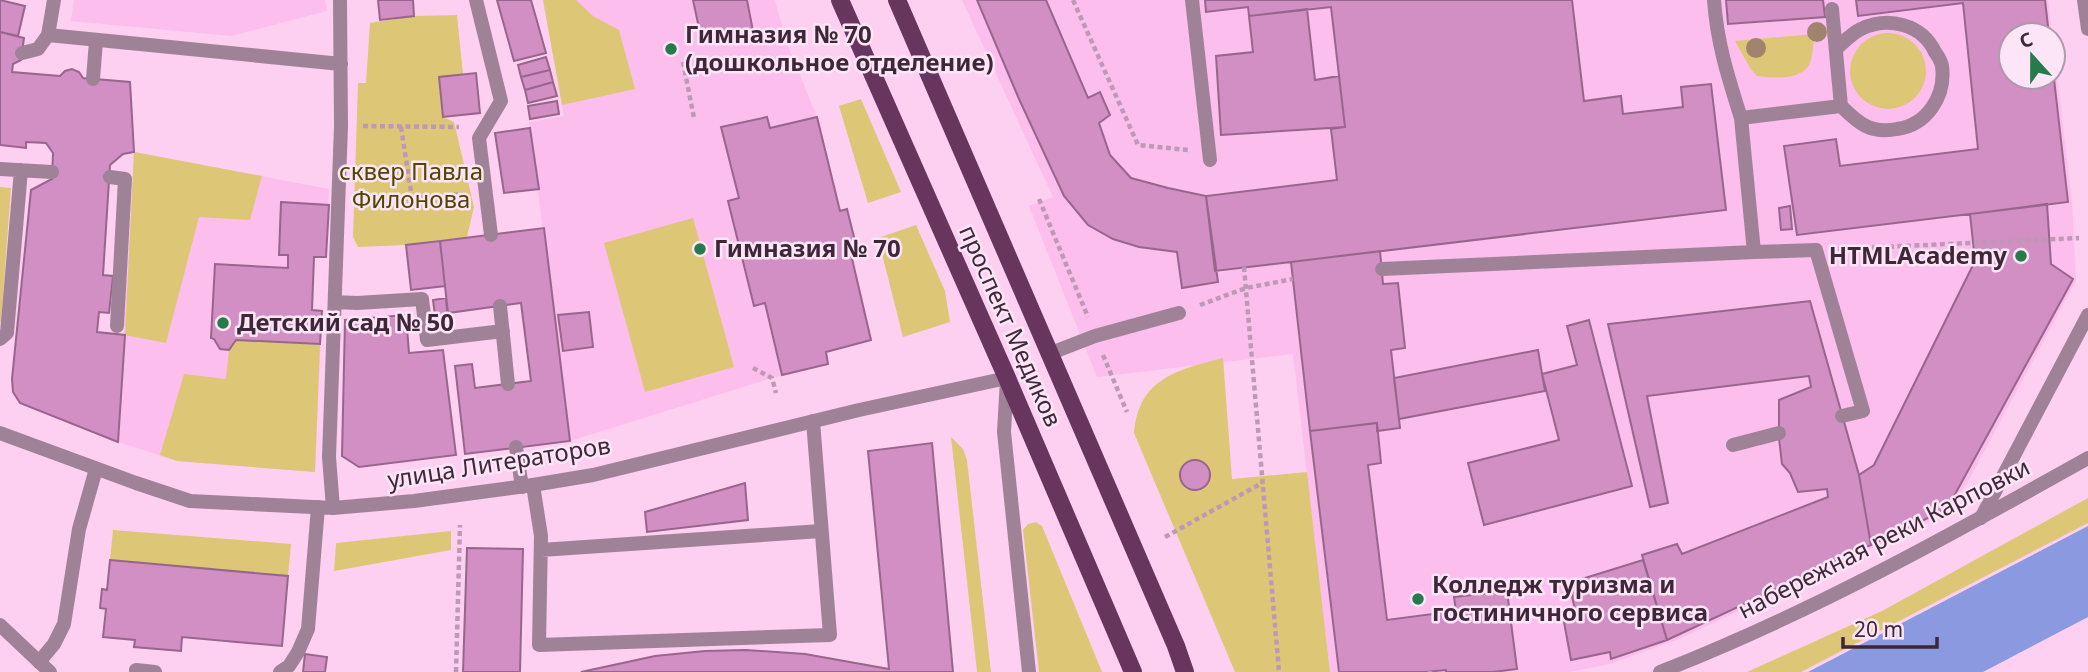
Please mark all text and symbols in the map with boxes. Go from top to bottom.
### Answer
place label: Гимназия № 70 (дошкольное отделение) [685,17,994,78]
north arrow [1997,21,2067,91]
text: С [2016,26,2036,54]
marker: Гимназия № 70 (дошкольное отделение) [663,41,679,57]
park label: сквер Павла Филонова [339,154,483,215]
street label: проспект Медиков [952,219,1071,431]
place label: Гимназия № 70 [714,231,901,264]
place label: HTMLAcademy [1829,238,2007,271]
marker: Гимназия № 70 [692,241,708,257]
marker: HTMLAcademy [2013,248,2029,264]
place label: Детский сад № 50 [237,305,454,338]
marker: Детский сад № 50 [215,315,231,331]
street label: улица Литераторов [385,428,613,495]
street label: набережная реки Карповки [1732,449,2035,626]
place label: Колледж туризма и гостиничного сервиса [1432,567,1708,628]
marker: Колледж туризма и гостиничного сервиса [1410,591,1426,607]
scale bar [1843,606,1938,650]
text: 20 m [1854,615,1903,643]

